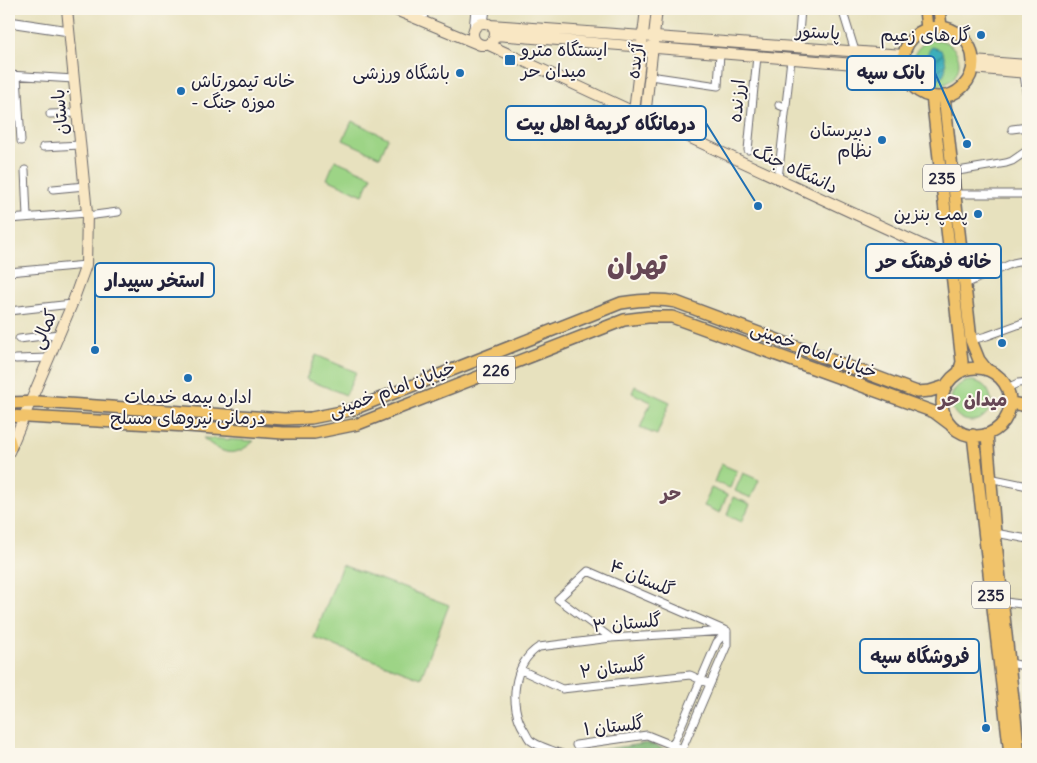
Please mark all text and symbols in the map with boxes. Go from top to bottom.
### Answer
street label: پاستور [793,18,841,46]
place label: گل‌های زعیم [880,23,971,49]
marker: گل‌های زعیم [975,29,987,41]
place label: ایستگاه مترو میدان حر [519,38,607,82]
street label: آژیده [621,40,648,80]
marker: ایستگاه مترو میدان حر [503,53,517,67]
callout: بانک سپه [847,56,935,90]
text: بانک سپه [857,60,925,85]
place label: باشگاه ورزشی [353,61,450,84]
marker: باشگاه ورزشی [454,67,466,79]
place label: خانه تیمورتاش - موزه جنگ [191,69,295,113]
street label: ارزنده [723,78,750,124]
marker: خانه تیمورتاش - موزه جنگ [175,85,187,97]
street label: باستان [46,88,73,136]
callout: درمانگاه کریمهٔ اهل بیت [506,106,706,140]
text: درمانگاه کریمهٔ اهل بیت [516,111,696,136]
place label: دبیرستان نظام [810,118,872,165]
marker: دبیرستان نظام [876,134,888,146]
street label: دانشگاه جنگ [749,139,842,198]
road number: 235 [923,164,961,192]
place label: پمپ بنزین [894,202,968,226]
marker: پمپ بنزین [972,208,984,220]
callout: خانه فرهنگ حر [866,244,1001,278]
district label: تهران [607,246,668,282]
text: خانه فرهنگ حر [875,249,992,273]
callout: استخر سپیدار [95,263,214,297]
text: استخر سپیدار [104,268,205,293]
street label: کمالی [25,305,62,352]
street label: خیابان امام خمینی [747,316,881,386]
street label: خیابان امام خمینی [325,355,459,425]
road number: 226 [477,356,515,384]
marker: اداره بیمه خدمات درمانی نیروهای مسلح [182,372,194,384]
place label: اداره بیمه خدمات درمانی نیروهای مسلح [110,385,266,430]
district label: میدان حر [937,387,1007,411]
district label: حر [659,481,681,505]
street label: گلستان ۴ [606,554,678,602]
road number: 235 [972,582,1010,608]
street label: گلستان ۳ [591,608,663,637]
callout: فروشگاه سپه [860,639,979,673]
text: فروشگاه سپه [870,644,970,669]
street label: گلستان ۲ [578,652,648,683]
street label: گلستان ۱ [582,711,646,740]

